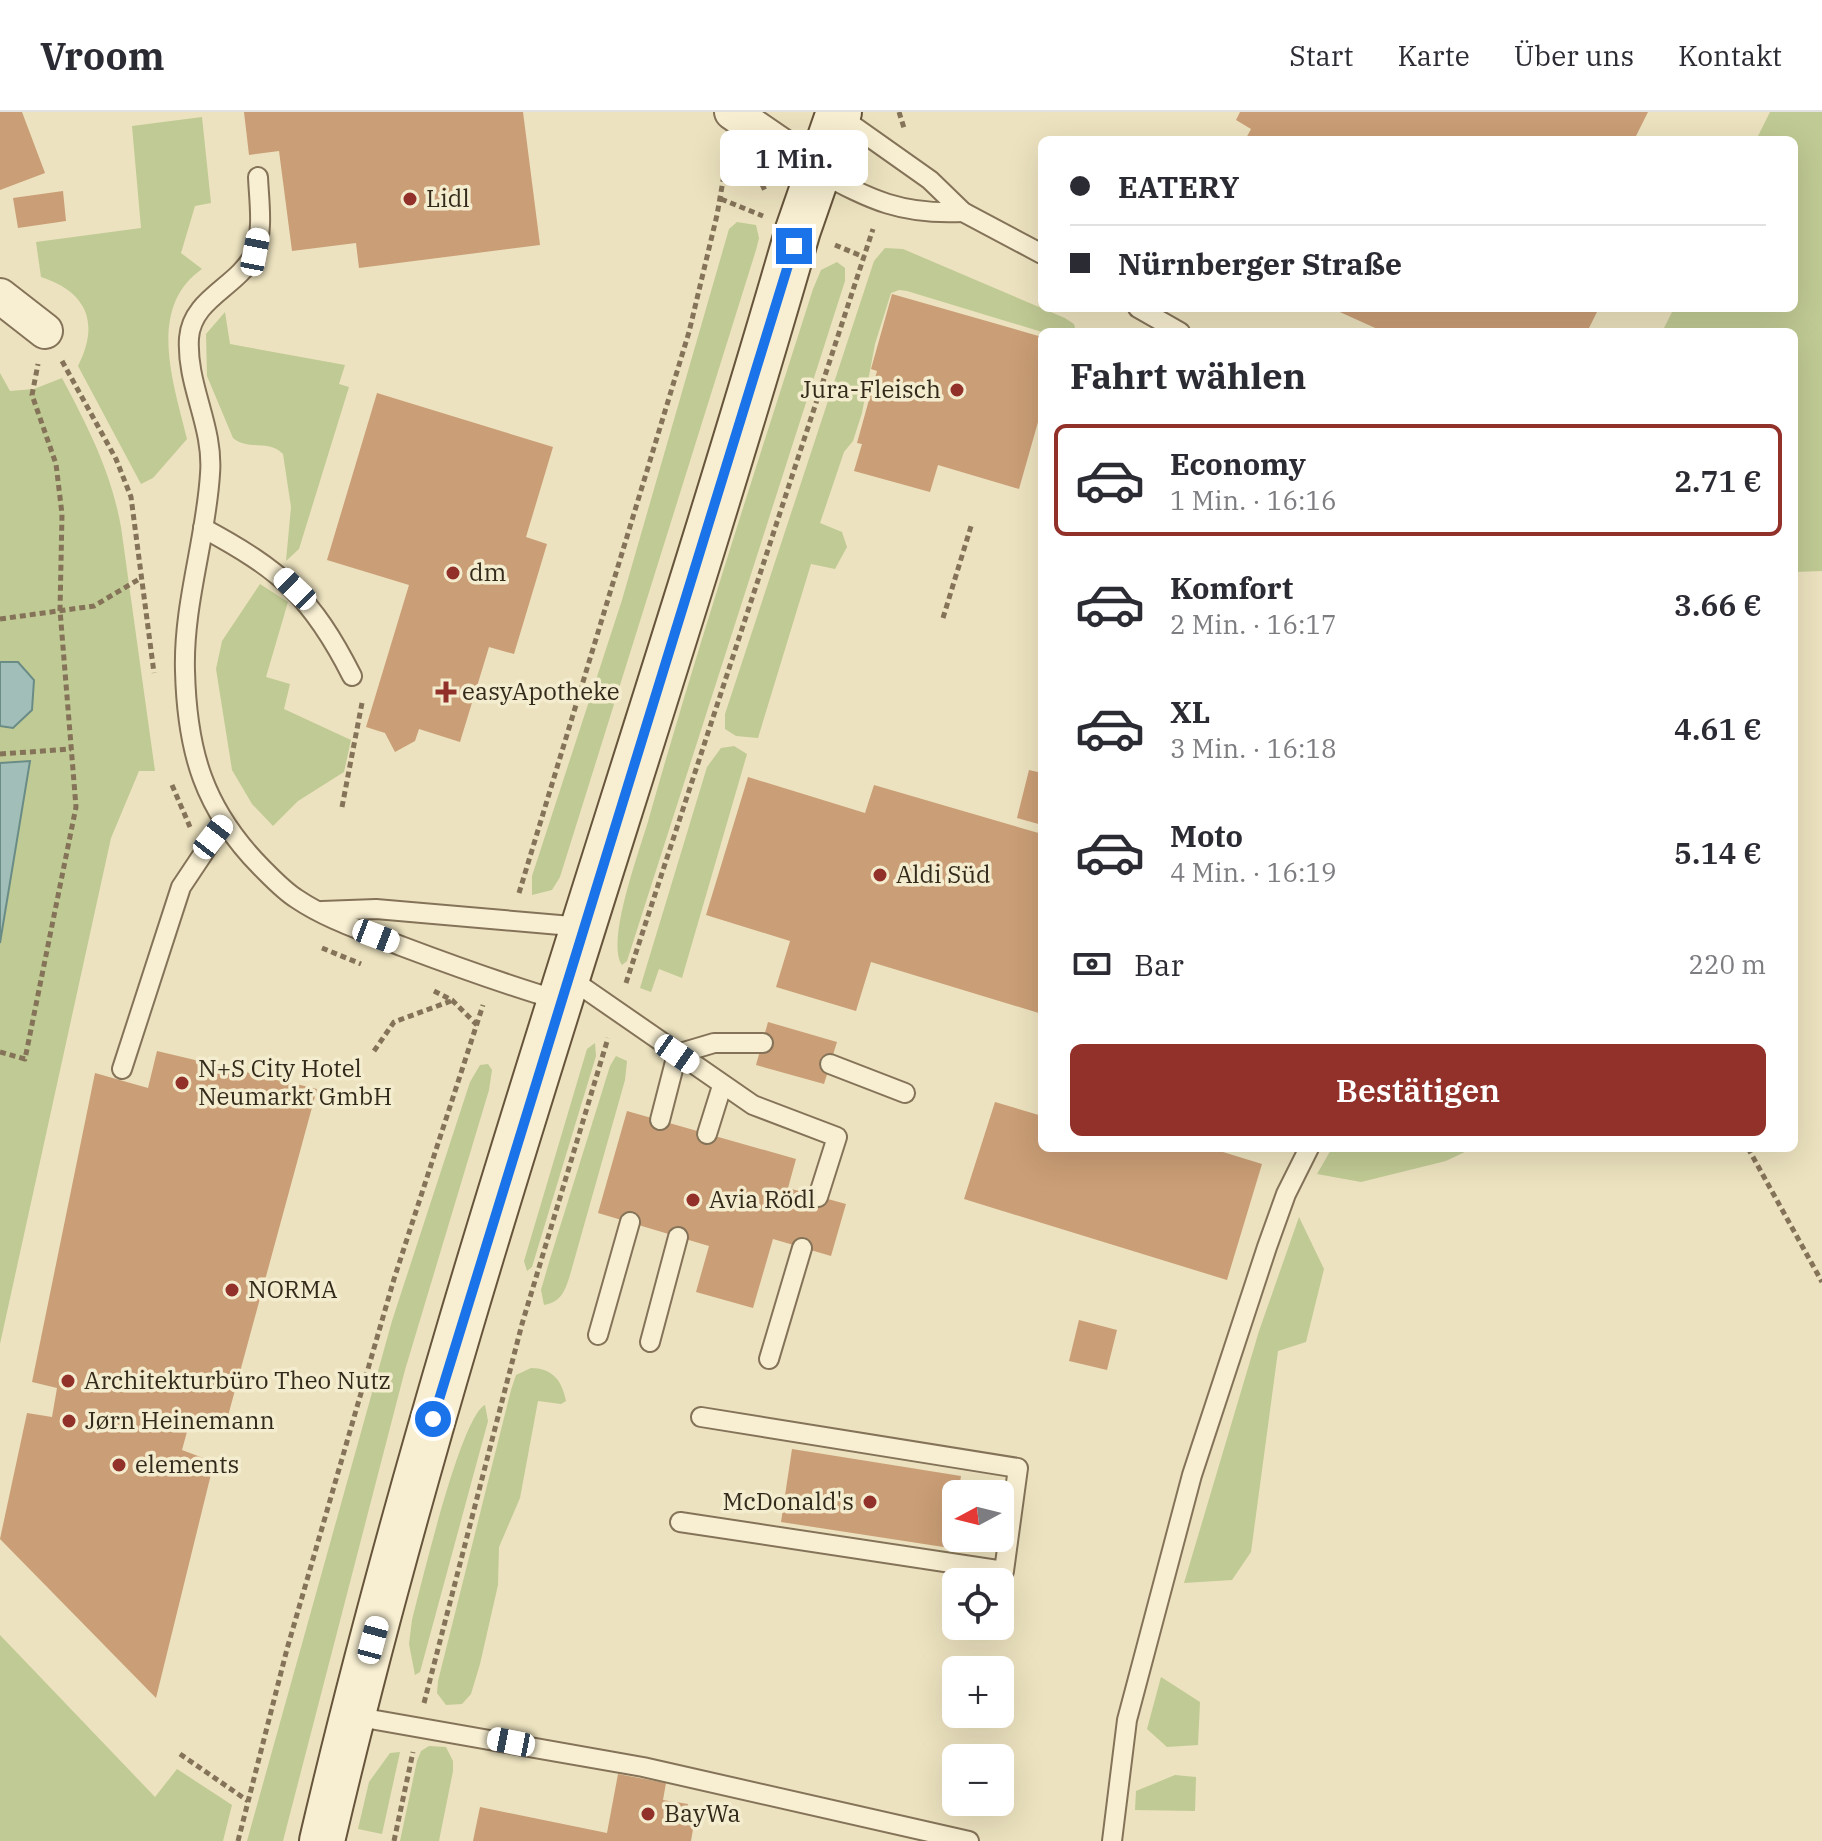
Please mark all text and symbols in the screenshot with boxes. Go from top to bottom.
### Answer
text: Vroom [40,31,165,80]
text: Start [1289,37,1353,74]
text: Karte [1397,37,1470,74]
text: Über uns [1514,37,1634,74]
text: Kontakt [1678,37,1782,74]
callout: 1 Min. [720,130,868,186]
text: 1 Min. [755,141,833,175]
text: EATERY [1118,167,1240,206]
place label: Lidl [426,182,470,214]
marker: Lidl [401,190,419,208]
car [239,226,271,278]
route end [776,228,812,264]
text: Nürnberger Straße [1118,244,1402,283]
text: Fahrt wählen [1070,352,1306,399]
place label: Jura-Fleisch [800,373,941,405]
marker: Jura-Fleisch [948,381,966,399]
icon: car [1074,444,1146,516]
text: Economy [1170,444,1306,483]
text: 2.71 € [1674,461,1762,500]
text: 1 Min. · 16:16 [1170,483,1337,517]
place label: dm [469,556,507,588]
car [269,564,321,614]
marker: dm [444,564,462,582]
icon: car [1074,568,1146,640]
text: Komfort [1170,568,1293,607]
text: 3.66 € [1674,585,1762,624]
text: 2 Min. · 16:17 [1170,607,1337,641]
place label: easyApotheke [462,675,620,707]
marker: easyApotheke [437,683,455,701]
icon: car [1074,692,1146,764]
text: XL [1170,692,1210,731]
text: 4.61 € [1674,709,1762,748]
text: 3 Min. · 16:18 [1170,731,1337,765]
car [189,811,237,863]
icon: car [1074,816,1146,888]
text: Moto [1170,816,1243,855]
text: 5.14 € [1674,833,1762,872]
text: 4 Min. · 16:19 [1170,855,1337,889]
place label: Aldi Süd [896,858,991,890]
marker: Aldi Süd [871,866,889,884]
car [349,916,403,956]
icon: cash [1070,942,1114,986]
text: Bar [1134,945,1184,984]
text: 220 m [1688,947,1766,981]
car [650,1030,704,1078]
button: Bestätigen [1070,1044,1766,1136]
place label: N+S City Hotel Neumarkt GmbH [198,1052,392,1112]
marker: N+S City Hotel Neumarkt GmbH [173,1074,191,1092]
place label: Avia Rödl [709,1183,815,1215]
marker: Avia Rödl [684,1191,702,1209]
place label: NORMA [248,1273,338,1305]
marker: NORMA [223,1281,241,1299]
place label: Architekturbüro Theo Nutz [84,1364,391,1396]
marker: Architekturbüro Theo Nutz [59,1372,77,1390]
route start [415,1401,451,1437]
place label: Jørn Heinemann [85,1404,275,1436]
marker: Jørn Heinemann [60,1412,78,1430]
place label: elements [135,1448,239,1480]
marker: elements [110,1456,128,1474]
north arrow [942,1480,1014,1552]
map controls [942,1480,1014,1816]
place label: McDonald's [722,1485,854,1517]
marker: McDonald's [861,1493,879,1511]
button: locate [942,1568,1014,1640]
car [355,1614,391,1666]
button: + [942,1656,1014,1728]
car [485,1726,537,1758]
button: − [942,1744,1014,1816]
place label: BayWa [664,1797,741,1829]
marker: BayWa [639,1805,657,1823]

